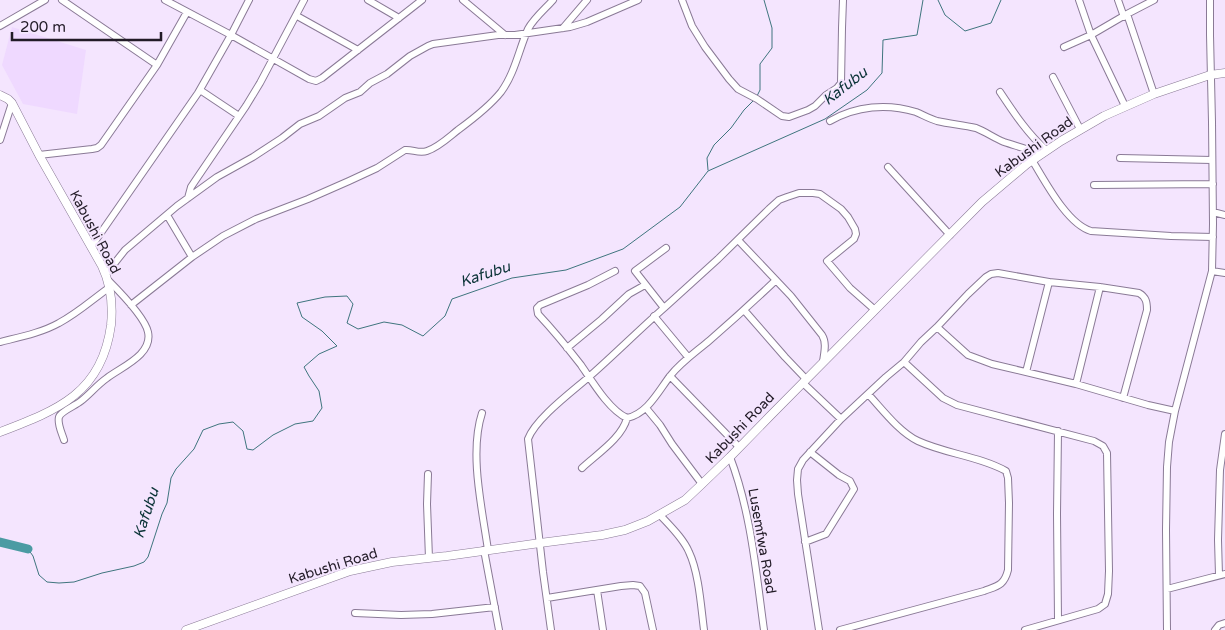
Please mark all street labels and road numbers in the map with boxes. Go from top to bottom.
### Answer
street label: Kabushi Road [992,113,1076,181]
street label: Kabushi Road [66,187,124,277]
street label: Kabushi Road [702,389,778,467]
street label: Lusemfwa Road [744,487,780,595]
street label: Kabushi Road [286,544,380,588]

